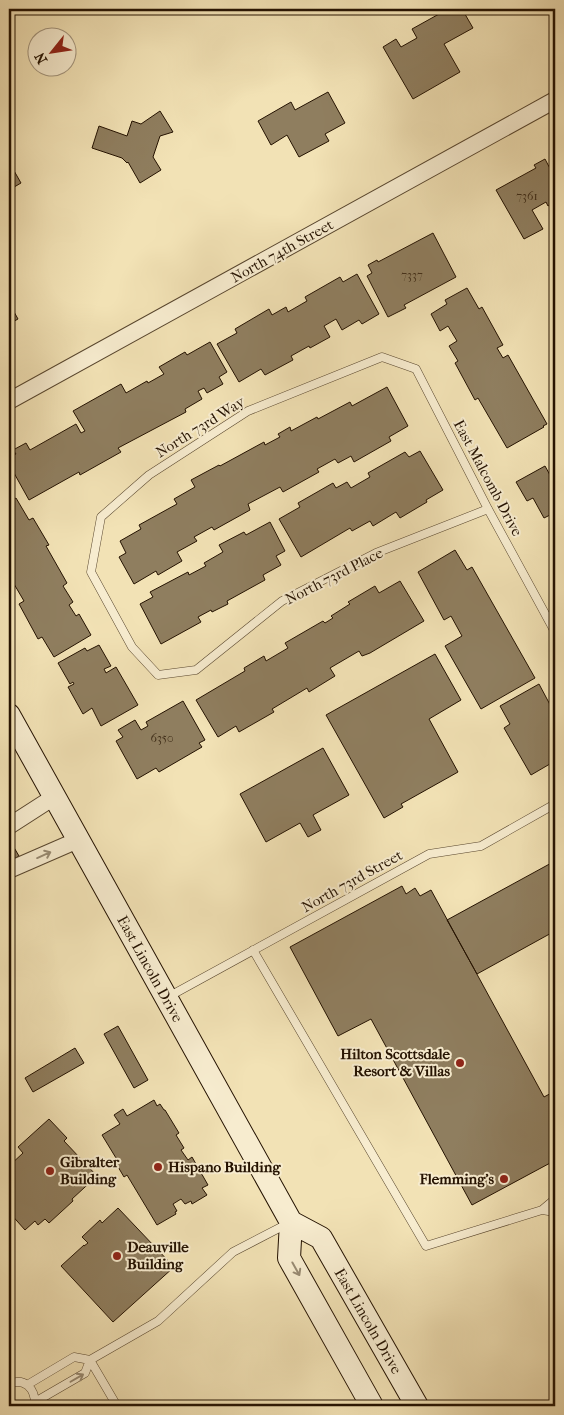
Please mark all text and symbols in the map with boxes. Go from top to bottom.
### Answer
north arrow [28,28,78,78]
text: N [31,49,51,67]
house number: 7361 [516,189,538,203]
street label: North 74th Street [228,215,337,287]
house number: 7337 [401,268,423,282]
street label: North 73rd Way [152,392,249,462]
street label: East Malcomb Drive [450,417,527,540]
street label: North 73rd Place [282,543,386,608]
house number: 6350 [150,731,174,745]
street label: North 73rd Street [298,846,406,916]
one-way arrow [36,850,51,860]
street label: East Lincoln Drive [113,913,187,1026]
place label: Hilton Scottsdale Resort & Villas [340,1045,451,1080]
marker: Hilton Scottsdale Resort & Villas [454,1057,466,1069]
place label: Gibralter Building [60,1153,120,1188]
place label: Hispano Building [168,1158,281,1176]
marker: Hispano Building [152,1161,164,1173]
marker: Gibralter Building [44,1165,56,1177]
place label: Flemming's [419,1170,494,1188]
marker: Flemming's [498,1173,510,1185]
place label: Deauville Building [127,1238,189,1273]
marker: Deauville Building [111,1250,123,1262]
one-way arrow [291,1262,301,1276]
street label: East Lincoln Drive [330,1265,406,1378]
one-way arrow [70,1372,84,1382]

